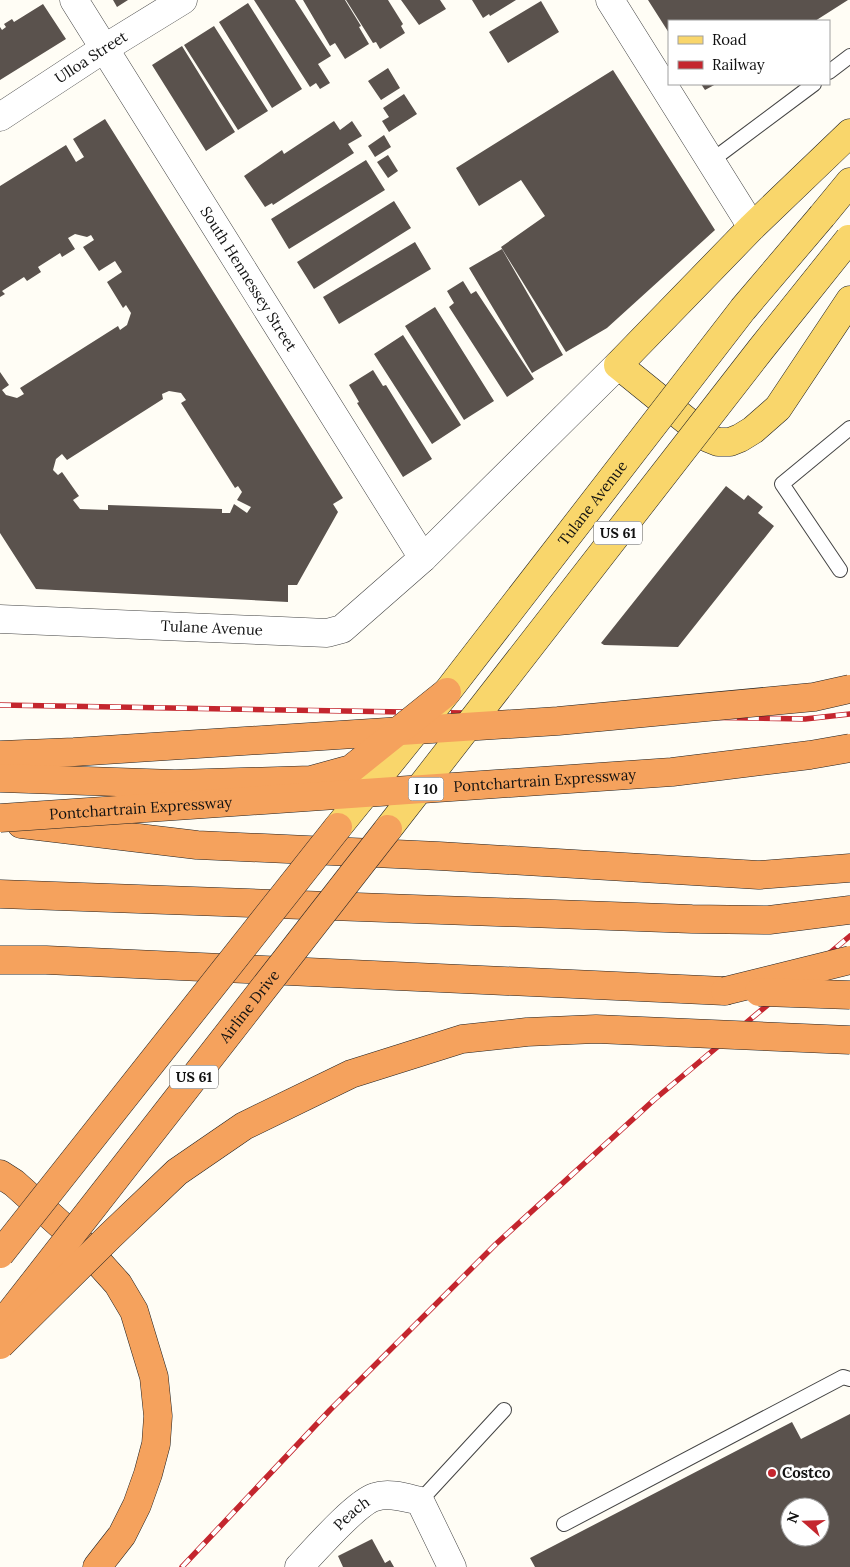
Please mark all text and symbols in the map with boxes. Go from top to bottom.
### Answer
legend [668,20,830,85]
street label: Ulloa Street [51,26,131,87]
text: Road [712,30,747,49]
text: Railway [712,55,765,74]
street label: South Hennessey Street [196,203,301,355]
street label: Tulane Avenue [554,457,631,549]
road number: US 61 [594,522,642,544]
street label: Tulane Avenue [160,616,263,639]
street label: Pontchartrain Expressway [453,764,637,796]
road number: I 10 [408,778,444,801]
street label: Pontchartrain Expressway [49,792,233,824]
street label: Airline Drive [214,966,283,1047]
road number: US 61 [170,1066,218,1088]
place label: Costco [782,1463,831,1482]
marker: Costco [766,1467,778,1479]
street label: Peach [329,1492,373,1534]
north arrow [780,1497,830,1547]
text: N [782,1509,803,1526]

